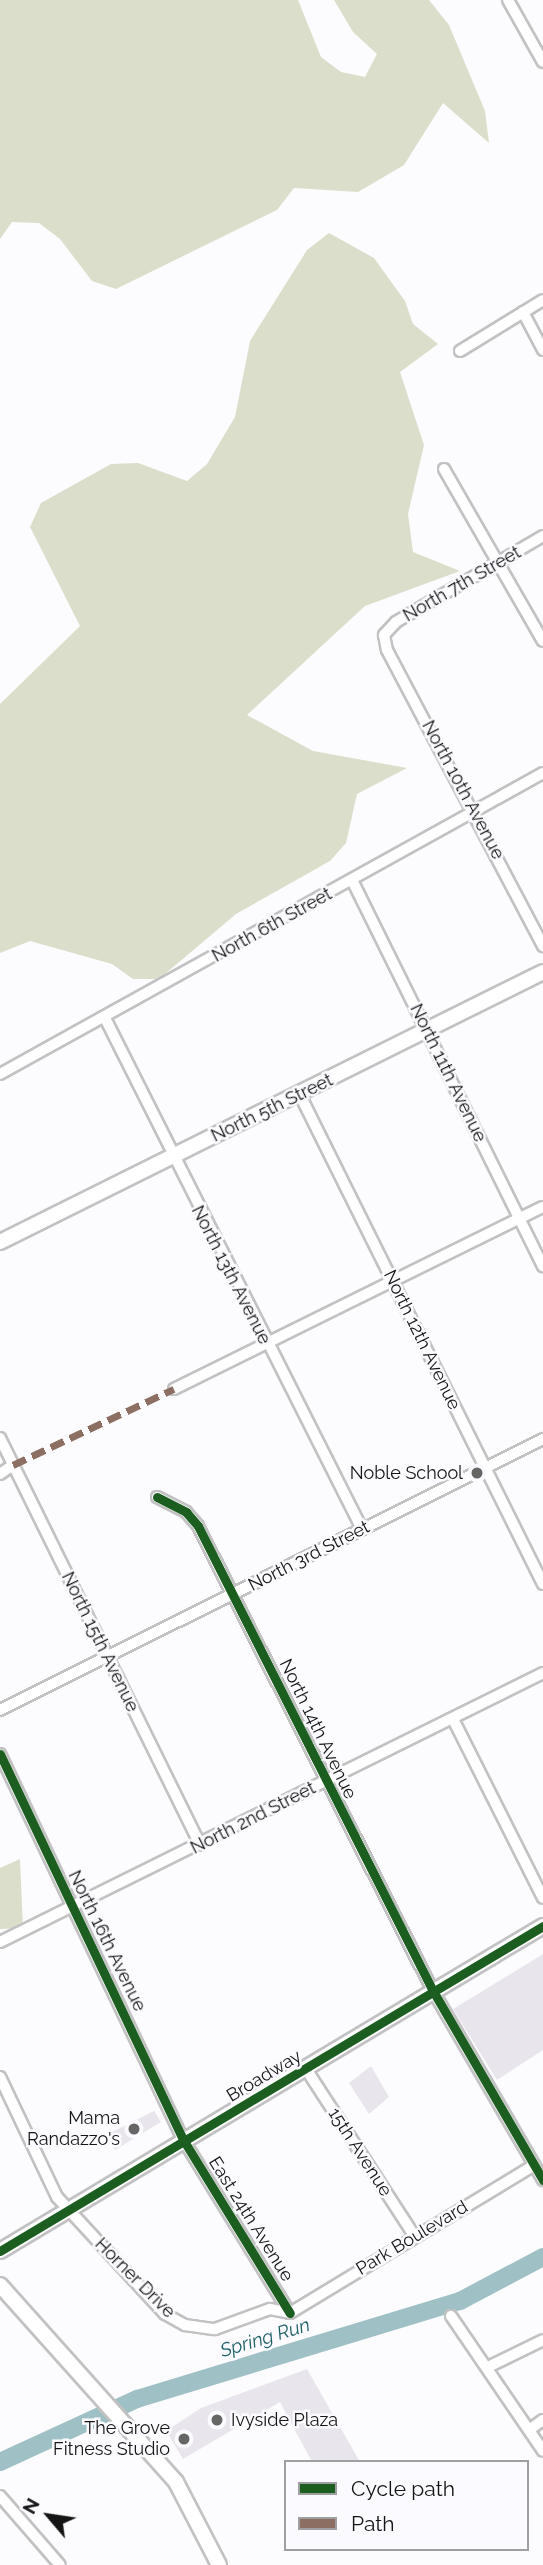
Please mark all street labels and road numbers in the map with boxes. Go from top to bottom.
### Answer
street label: North 7th Street [399,542,525,626]
street label: North 10th Avenue [417,717,509,863]
street label: North 6th Street [208,883,336,967]
street label: North 11th Avenue [405,1000,491,1146]
street label: North 5th Street [208,1069,336,1147]
street label: North 13th Avenue [187,1202,275,1348]
street label: North 12th Avenue [379,1266,465,1414]
street label: North 3rd Street [245,1516,373,1596]
street label: North 15th Avenue [57,1568,143,1716]
street label: North 14th Avenue [275,1655,361,1803]
street label: North 2nd Street [187,1777,319,1859]
street label: North 16th Avenue [63,1867,151,2015]
street label: Broadway [223,2045,305,2107]
street label: 15th Avenue [323,2103,397,2201]
street label: East 24th Avenue [204,2152,298,2286]
street label: Park Boulevard [352,2196,472,2280]
street label: Horner Drive [90,2233,180,2323]

